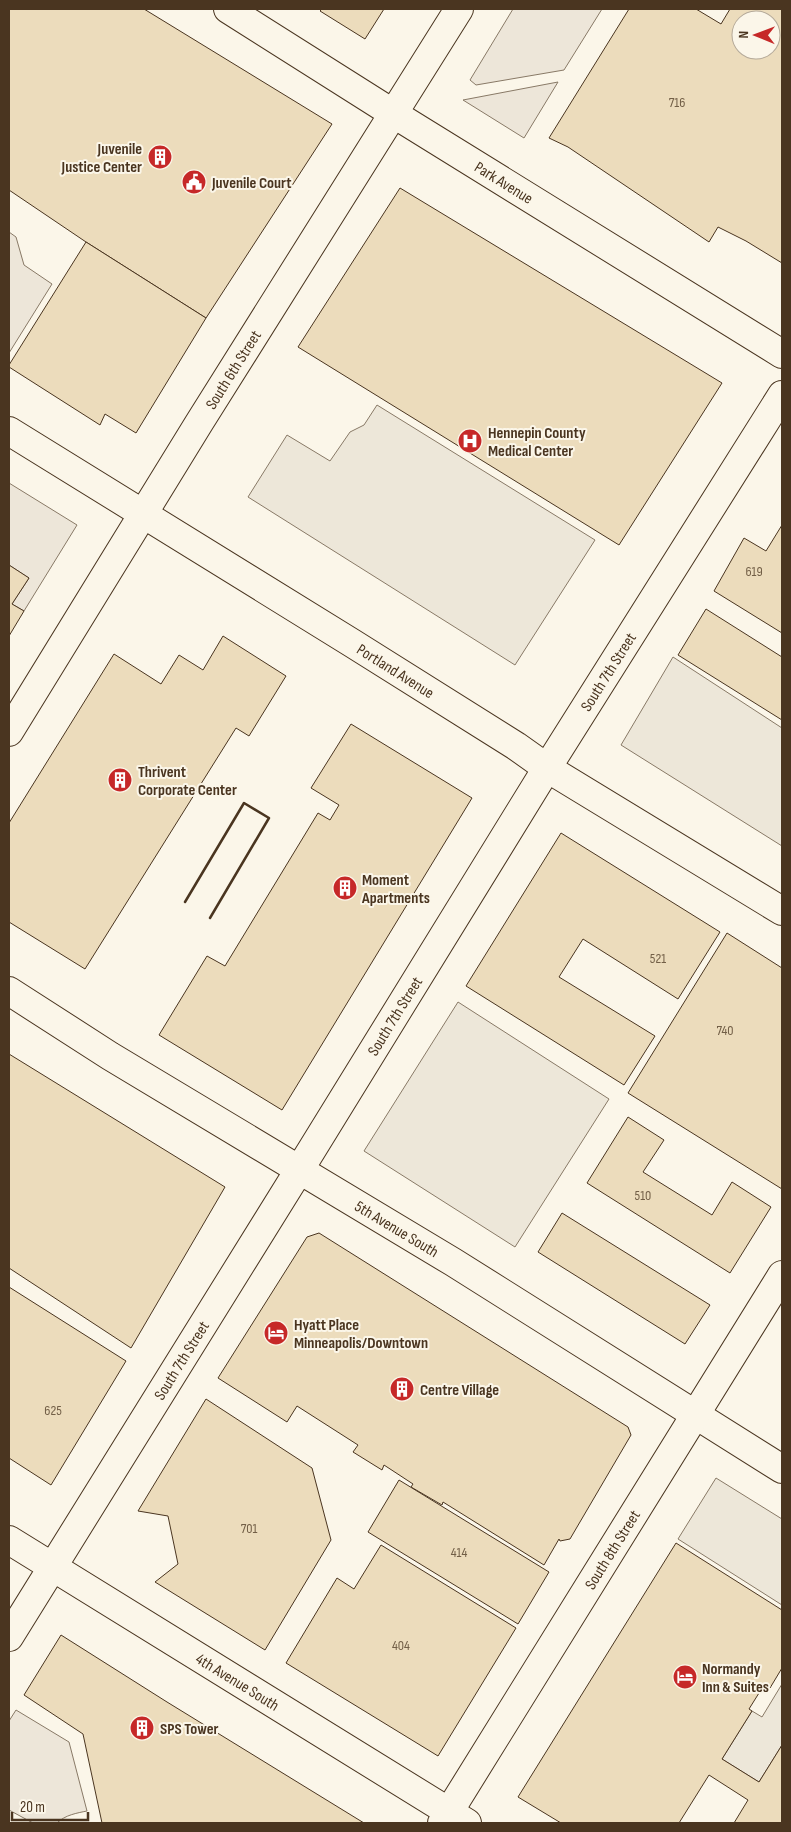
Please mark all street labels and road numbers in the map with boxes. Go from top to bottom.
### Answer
street label: Park Avenue [471,158,536,209]
street label: South 6th Street [202,327,266,413]
street label: South 7th Street [577,630,641,715]
street label: Portland Avenue [353,640,437,703]
street label: South 7th Street [364,974,427,1060]
street label: 5th Avenue South [351,1197,442,1262]
street label: South 7th Street [151,1318,214,1404]
street label: South 8th Street [581,1507,645,1593]
street label: 4th Avenue South [192,1650,282,1716]

